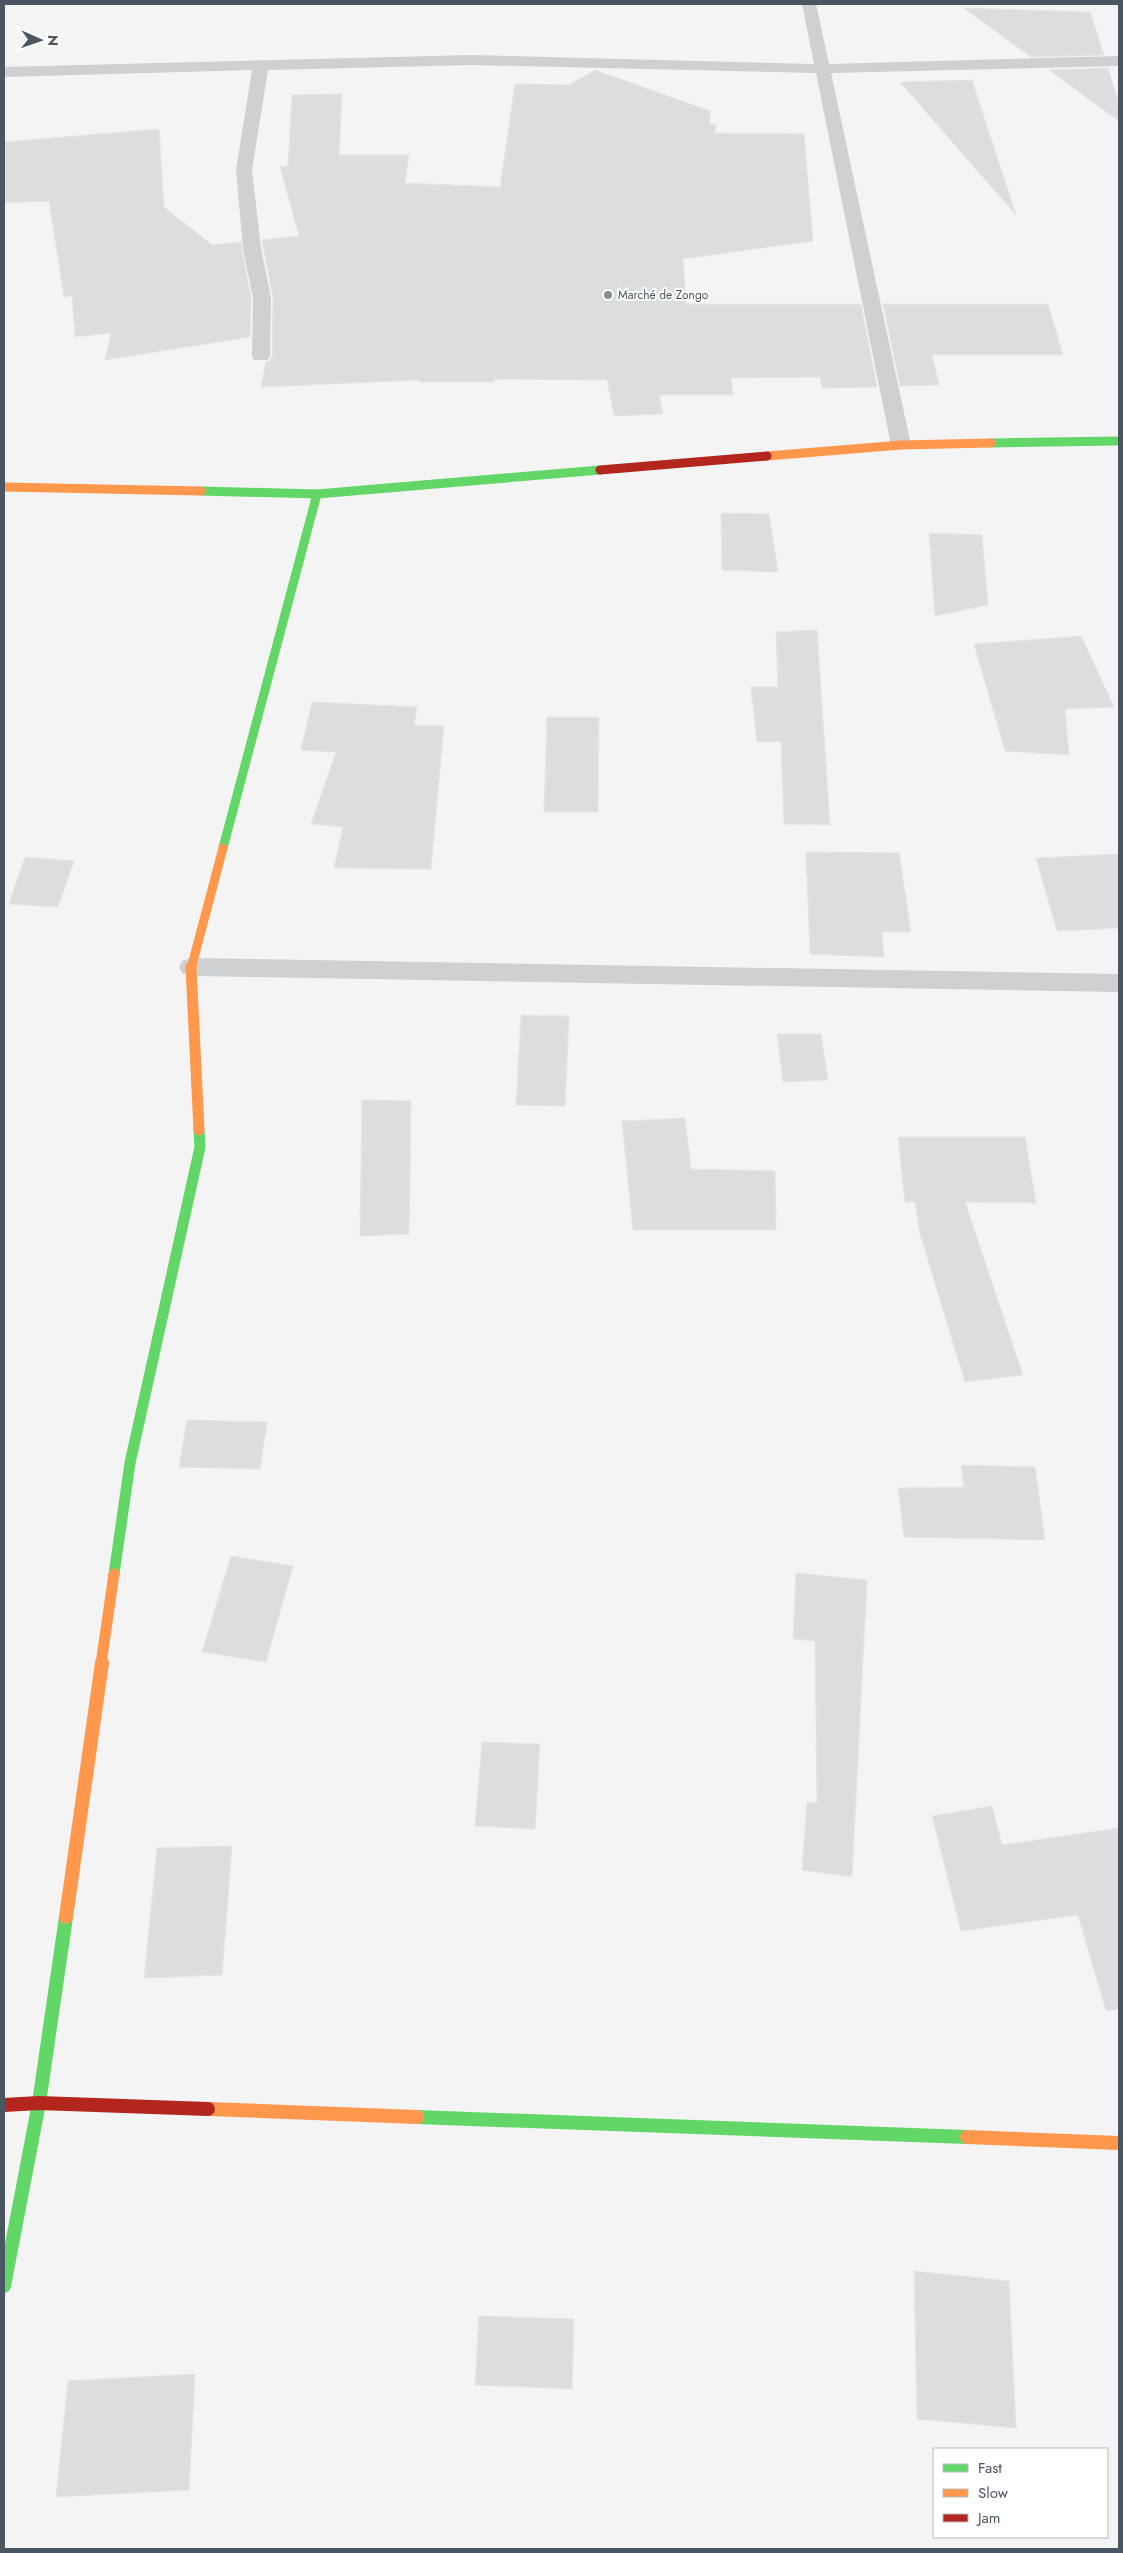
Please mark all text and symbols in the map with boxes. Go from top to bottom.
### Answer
north arrow [15,15,65,65]
text: N [43,35,63,46]
place label: Marché de Zongo [618,286,709,304]
marker: Marché de Zongo [602,289,614,301]
legend [933,2448,1108,2538]
text: Fast [978,2457,1002,2479]
text: Slow [978,2482,1009,2504]
text: Jam [976,2507,1001,2529]

